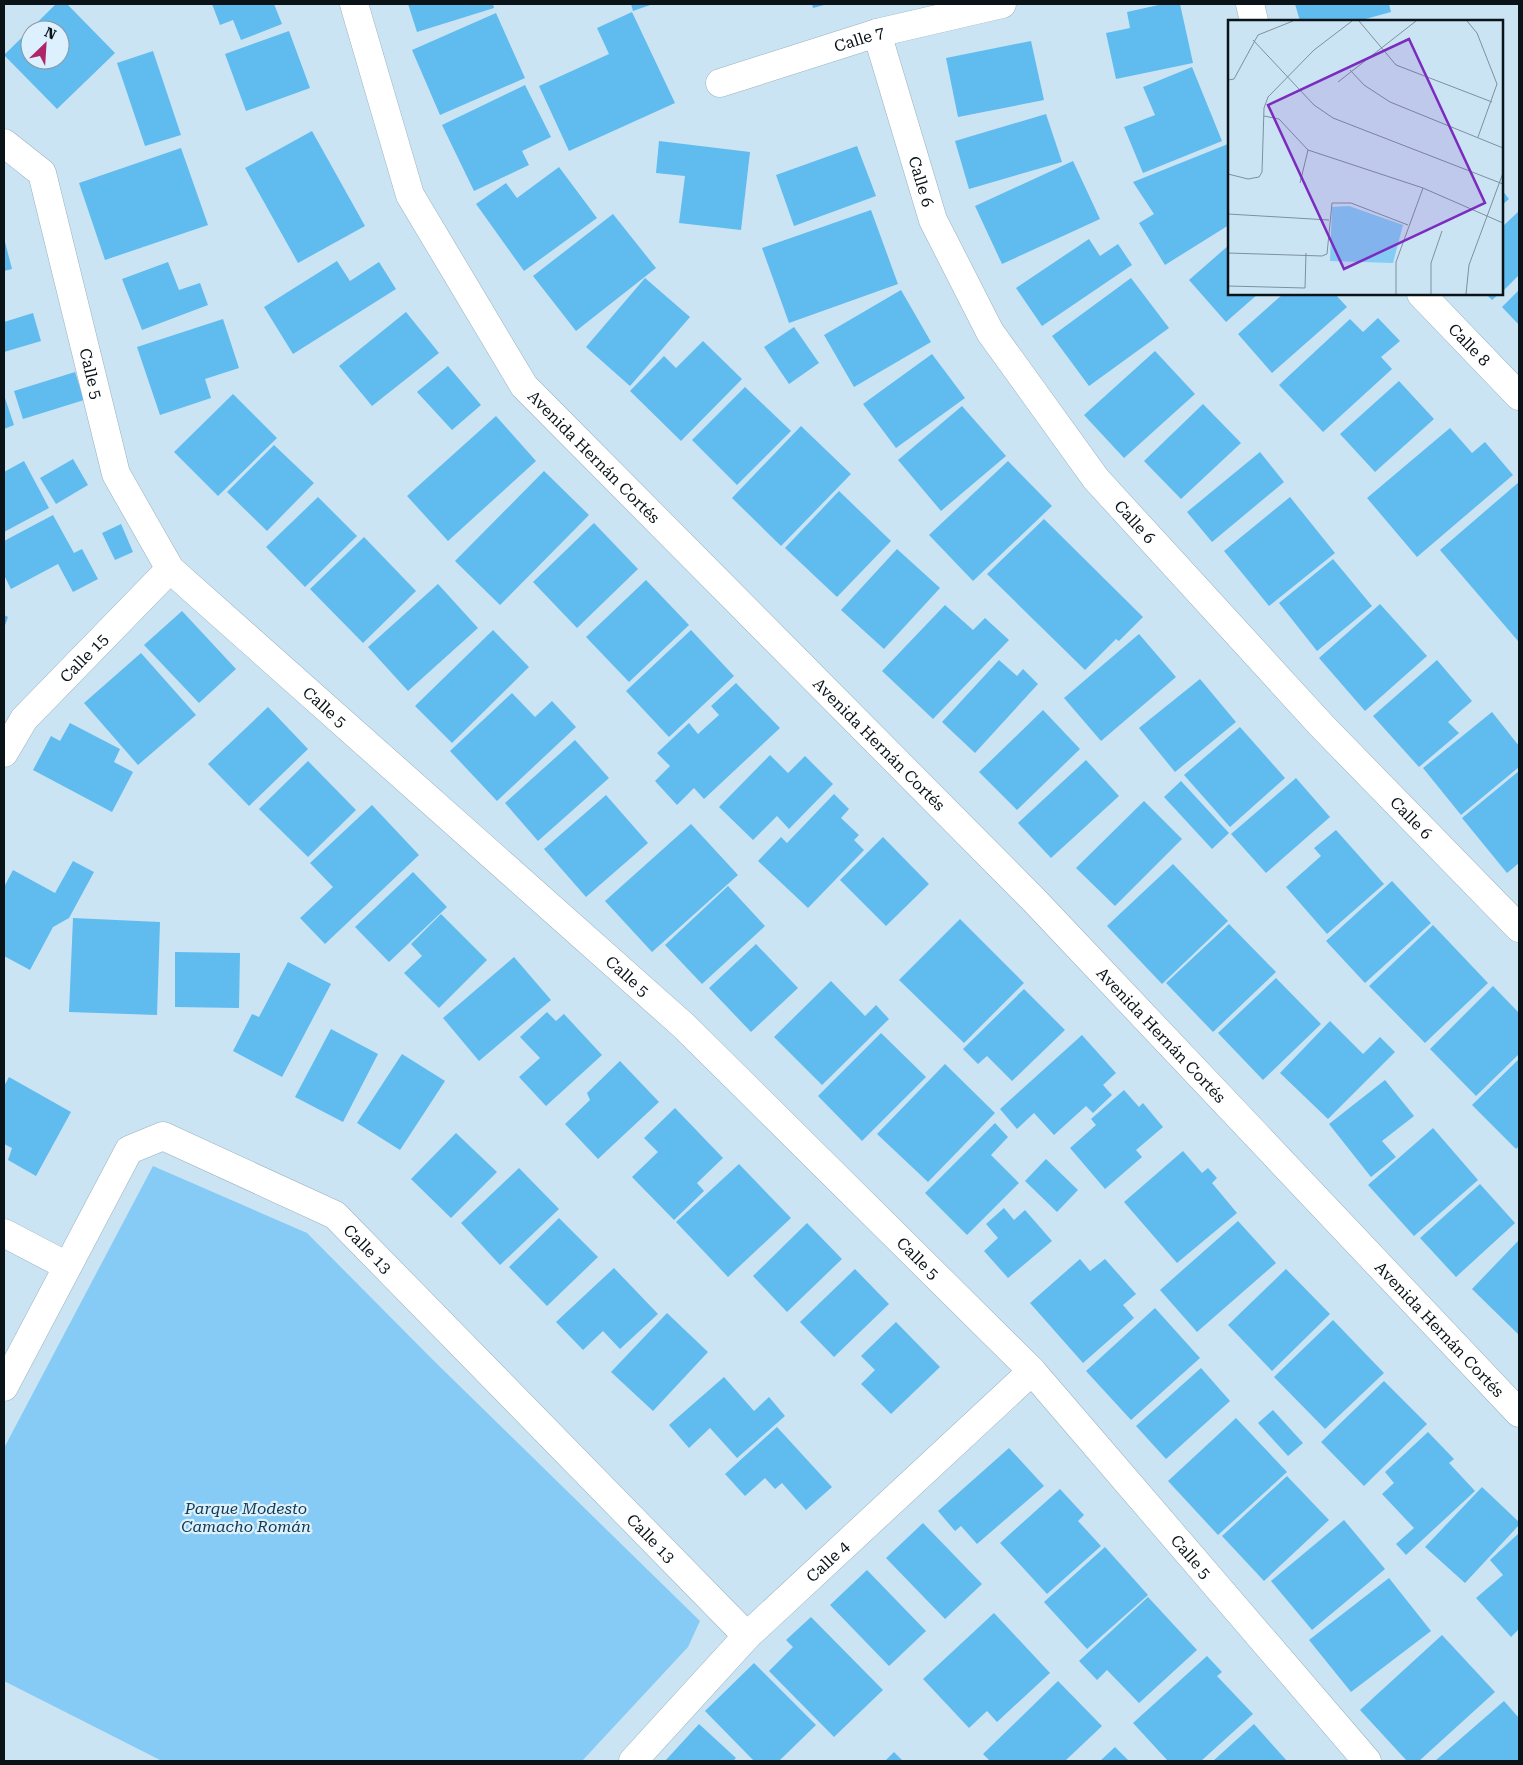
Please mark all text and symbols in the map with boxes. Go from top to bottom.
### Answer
north arrow [20,20,70,70]
inset map [1228,20,1503,295]
street label: Calle 7 [832,23,886,56]
text: N [42,24,59,43]
street label: Calle 6 [904,154,938,209]
street label: Calle 8 [1444,320,1494,370]
street label: Calle 5 [75,346,106,401]
street label: Avenida Hernán Cortés [524,387,664,528]
street label: Calle 6 [1110,496,1159,548]
street label: Calle 15 [56,630,112,686]
street label: Avenida Hernán Cortés [809,674,949,815]
street label: Calle 5 [299,683,350,732]
street label: Calle 6 [1386,793,1436,843]
street label: Calle 5 [602,952,653,1001]
street label: Avenida Hernán Cortés [1093,963,1230,1107]
street label: Calle 13 [339,1221,396,1277]
street label: Calle 5 [893,1233,943,1283]
street label: Avenida Hernán Cortés [1371,1258,1508,1401]
park label: Parque Modesto Camacho Román [181,1499,311,1536]
street label: Calle 13 [623,1510,679,1567]
street label: Calle 5 [1167,1531,1215,1583]
street label: Calle 4 [802,1537,853,1586]

